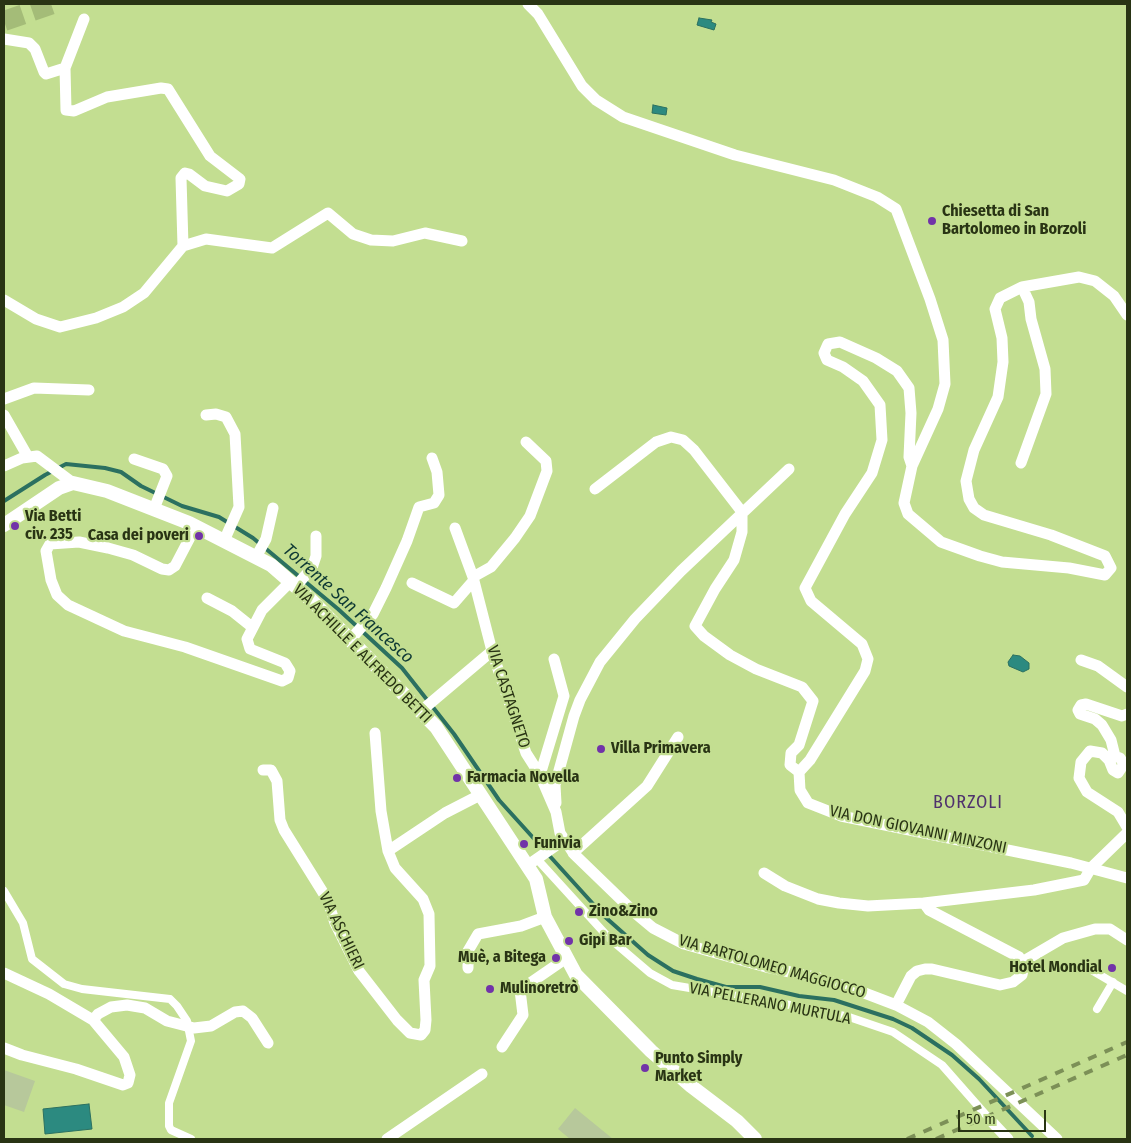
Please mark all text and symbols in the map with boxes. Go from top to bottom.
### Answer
place label: Chiesetta di San Bartolomeo in Borzoli [942,202,1086,240]
marker: Chiesetta di San Bartolomeo in Borzoli [926,215,938,227]
place label: Via Betti civ. 235 [25,507,81,545]
marker: Via Betti civ. 235 [9,520,21,532]
place label: Casa dei poveri [88,526,189,546]
marker: Casa dei poveri [193,530,205,542]
water label: Torrente San Francesco [278,540,418,668]
street label: VIA ACHILLE E ALFREDO BETTI [289,581,435,727]
street label: VIA CASTAGNETO [482,643,534,751]
place label: Villa Primavera [611,739,711,759]
marker: Villa Primavera [595,743,607,755]
place label: Farmacia Novella [467,768,580,788]
marker: Farmacia Novella [451,772,463,784]
district label: BORZOLI [932,792,1004,814]
street label: VIA DON GIOVANNI MINZONI [828,802,1008,858]
place label: Funivia [534,834,581,854]
marker: Funivia [518,838,530,850]
street label: VIA ASCHIERI [314,889,368,973]
place label: Zino&Zino [589,902,658,922]
marker: Zino&Zino [573,906,585,918]
place label: Gipi Bar [579,931,631,951]
street label: VIA BARTOLOMEO MAGGIOCCO [676,931,868,1003]
marker: Gipi Bar [563,935,575,947]
place label: Muè, a Bitega [458,948,546,968]
marker: Muè, a Bitega [550,952,562,964]
place label: Hotel Mondial [1009,958,1102,978]
marker: Hotel Mondial [1106,962,1118,974]
place label: Mulinoretrò [500,979,578,999]
street label: VIA PELLERANO MURTULA [688,979,852,1029]
marker: Mulinoretrò [484,983,496,995]
place label: Punto Simply Market [655,1049,742,1087]
marker: Punto Simply Market [639,1062,651,1074]
scale bar [961,1100,1048,1132]
text: 50 m [966,1110,996,1128]

